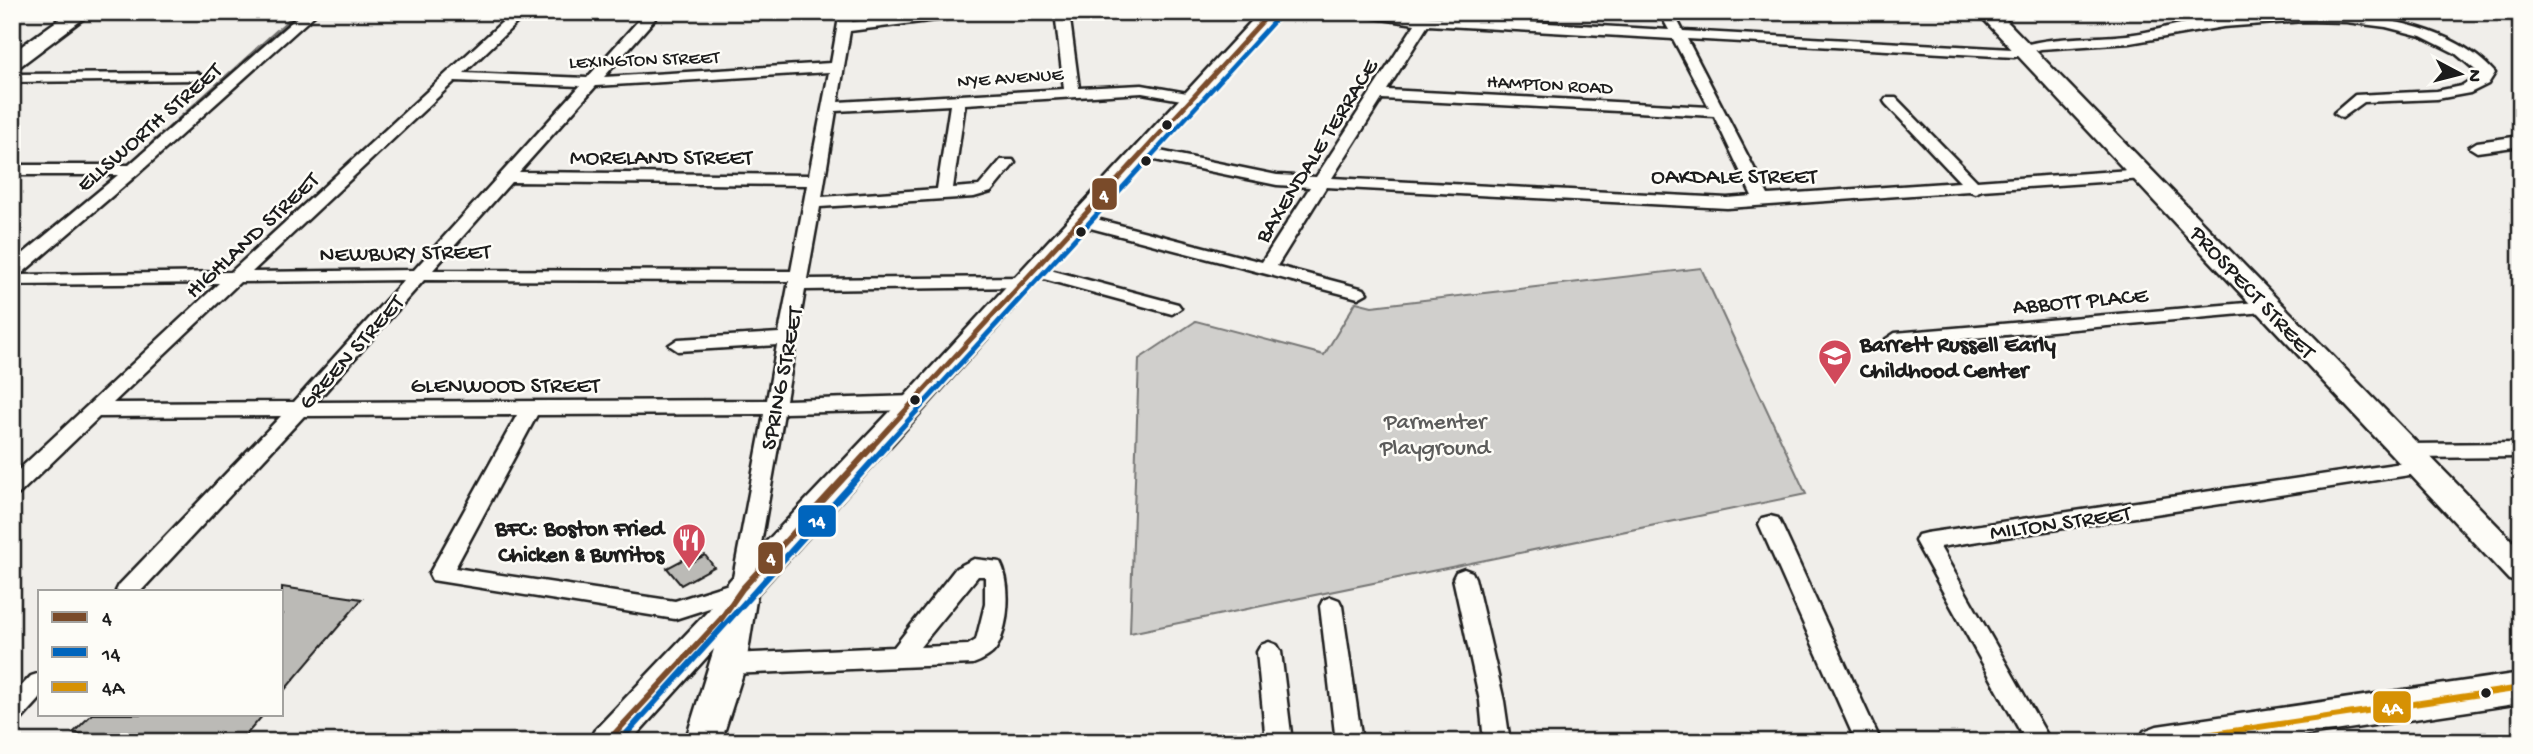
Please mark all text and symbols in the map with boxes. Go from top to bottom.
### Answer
north arrow [2424,38,2494,108]
street label: LEXINGTON STREET [568,47,720,76]
street label: BAXENDALE TERRACE [1250,54,1386,249]
street label: ELLSWORTH STREET [72,57,229,199]
street label: NYE AVENUE [956,64,1065,95]
text: N [2461,68,2486,83]
street label: HAMPTON ROAD [1486,72,1614,101]
unlabelled marker [1160,118,1174,132]
street label: MORELAND STREET [570,146,753,173]
unlabelled marker [1139,154,1153,168]
street label: OAKDALE STREET [1651,165,1818,192]
street label: HIGHLAND STREET [181,167,327,305]
line badge: 4 [1091,177,1118,211]
text: 4 [1099,186,1110,209]
street label: PROSPECT STREET [2182,221,2321,366]
unlabelled marker [1074,225,1088,239]
street label: NEWBURY STREET [319,239,492,269]
street label: ABBOTT PLACE [2012,283,2151,322]
street label: GREEN STREET [294,290,412,416]
street label: SPRING STREET [756,304,811,452]
place label: Barrett Russell Early Childhood Center [1859,333,2056,386]
school or university icon: Barrett Russell Early Childhood Center [1816,337,1854,386]
street label: GLENWOOD STREET [410,374,601,401]
unlabelled marker [908,393,922,407]
park label: Parmenter Playground [1379,410,1492,463]
street label: MILTON STREET [1988,501,2134,548]
line badge: 14 [797,504,837,538]
text: 14 [808,512,826,535]
place label: BFC: Boston Fried Chicken & Burritos [494,517,667,570]
restaurant icon: BFC: Boston Fried Chicken & Burritos [670,521,708,570]
line badge: 4 [757,541,784,575]
text: 4 [766,549,777,572]
legend [38,590,284,716]
text: 4 [102,608,112,633]
text: 14 [101,644,120,669]
text: 4A [102,678,126,703]
unlabelled marker [2479,686,2493,700]
line badge: 4A [2372,690,2412,724]
text: 4A [2381,699,2404,722]

